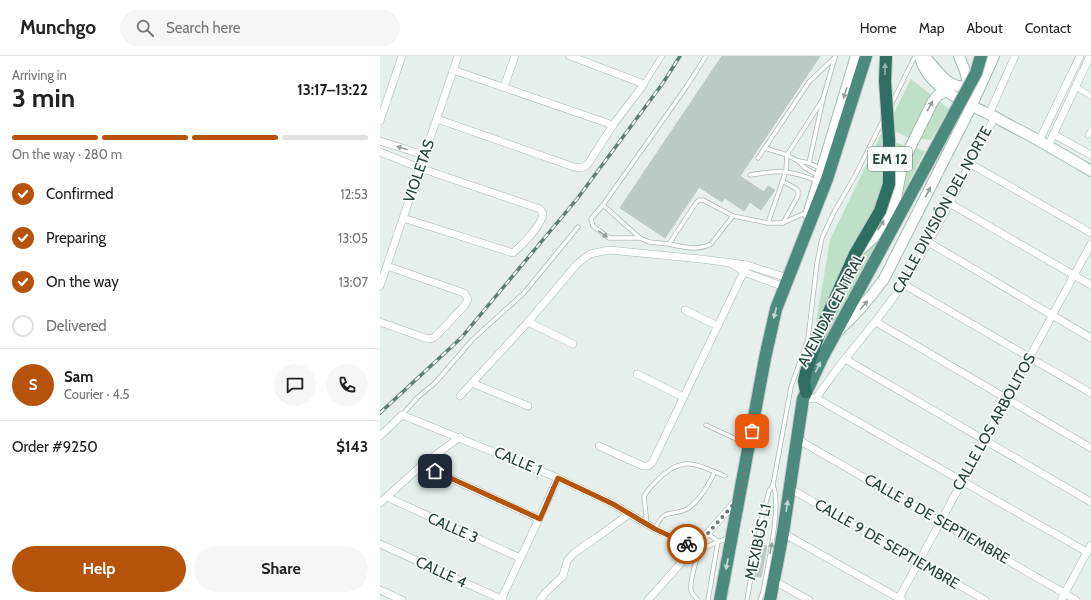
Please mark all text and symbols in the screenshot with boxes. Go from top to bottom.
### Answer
search box [120,10,400,46]
text: Munchgo [20,16,96,39]
icon: search [134,17,156,39]
text: Search here [166,19,241,37]
text: Home [860,19,897,37]
text: Map [919,19,944,37]
text: About [966,19,1003,37]
text: Contact [1025,19,1071,37]
one-way arrow [882,62,888,75]
text: Arriving in [12,67,67,83]
text: 13:17–13:22 [297,81,368,99]
text: 3 min [12,82,75,114]
one-way arrow [842,88,848,100]
one-way arrow [927,100,934,112]
street label: CALLE DIVISIÓN DEL NORTE [888,123,996,297]
street label: VIOLETAS [400,137,438,205]
one-way arrow [396,145,408,151]
text: On the way · 280 m [12,146,122,162]
road number: EM 12 [868,147,912,171]
icon: check [12,183,34,205]
text: Confirmed [46,185,114,203]
text: 12:53 [340,186,368,202]
one-way arrow [925,186,931,198]
one-way arrow [878,220,885,231]
icon: check [12,227,34,249]
text: Preparing [46,229,106,247]
text: 13:05 [338,230,368,246]
one-way arrow [598,230,608,238]
street label: AVENIDA CENTRAL [794,250,869,370]
icon: check [12,271,34,293]
text: On the way [46,273,119,291]
text: 13:07 [339,274,368,290]
one-way arrow [859,300,869,310]
one-way arrow [772,307,778,319]
text: Delivered [46,317,107,335]
street label: CALLE LOS ARBOLITOS [949,350,1039,494]
one-way arrow [815,361,821,373]
button: chat [274,364,316,406]
button: phone [326,364,368,406]
text: Sam [64,368,93,386]
text: S [29,376,37,394]
text: Courier · 4.5 [64,386,129,402]
pin [735,414,769,448]
icon: bag [741,420,763,442]
text: Order #9250 [12,438,98,456]
text: $143 [336,438,368,456]
street label: CALLE 1 [491,443,545,479]
pin [418,454,452,488]
icon: home [424,460,446,482]
street label: CALLE 8 DE SEPTIEMBRE [861,470,1013,568]
street label: CALLE 9 DE SEPTIEMBRE [812,495,962,593]
one-way arrow [783,500,790,512]
street label: MEXIBÚS L1 [740,502,775,582]
street label: CALLE 3 [425,509,481,547]
courier [667,524,707,564]
icon: bike [676,533,698,555]
one-way arrow [768,542,774,554]
button: Help [12,546,186,592]
button: Share [194,546,368,592]
street label: CALLE 4 [413,552,470,592]
one-way arrow [724,558,730,570]

